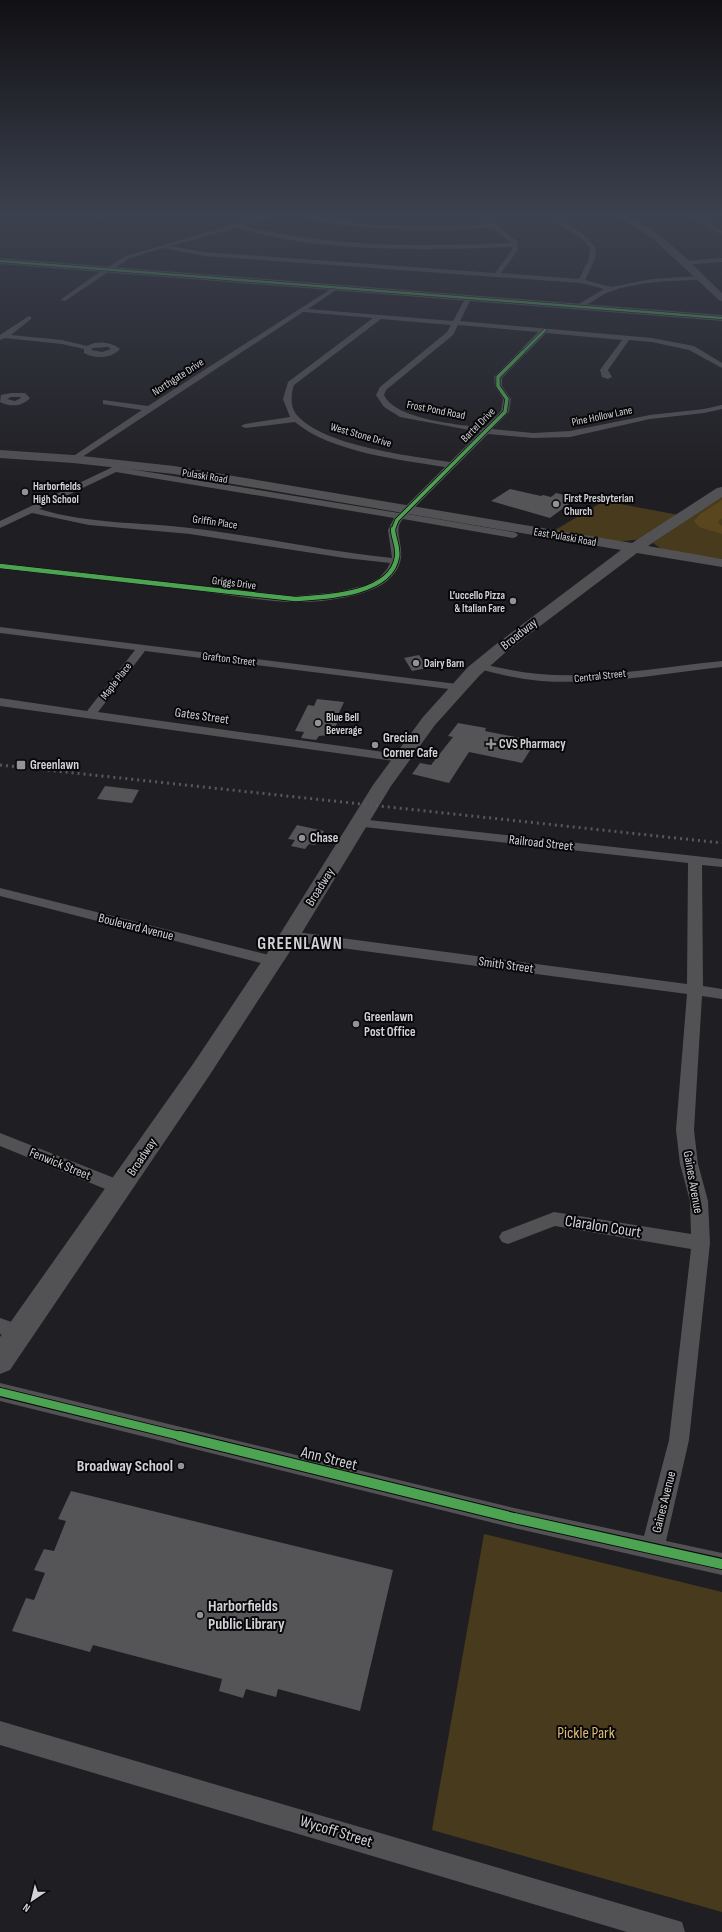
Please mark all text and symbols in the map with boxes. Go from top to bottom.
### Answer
street label: Northgate Drive [150,356,206,398]
street label: Frost Pond Road [406,398,467,422]
street label: Pine Hollow Lane [570,403,634,429]
street label: Bartel Drive [458,405,498,445]
street label: West Stone Drive [329,420,393,450]
street label: Pulaski Road [181,466,229,486]
place label: Harborfields High School [33,480,81,506]
marker: Harborfields High School [20,487,30,497]
place label: First Presbyterian Church [564,492,634,518]
marker: First Presbyterian Church [551,499,561,509]
street label: Griffin Place [192,512,238,532]
street label: East Pulaski Road [533,525,598,549]
street label: Griggs Drive [211,574,257,592]
place label: L’uccello Pizza & Italian Fare [449,589,505,615]
marker: L’uccello Pizza & Italian Fare [508,596,518,606]
street label: Broadway [497,615,541,653]
street label: Grafton Street [202,649,257,669]
place label: Dairy Barn [424,657,464,670]
marker: Dairy Barn [411,658,421,668]
street label: Maple Place [98,660,134,702]
street label: Central Street [573,667,627,685]
street label: Gates Street [174,704,230,728]
place label: Blue Bell Beverage [326,711,362,737]
marker: Blue Bell Beverage [313,718,323,728]
place label: Grecian Corner Cafe [383,730,438,761]
place label: CVS Pharmacy [499,736,566,752]
marker: CVS Pharmacy [486,739,496,749]
marker: Grecian Corner Cafe [370,740,380,750]
place label: Greenlawn [30,757,79,773]
marker: Greenlawn [15,759,27,771]
place label: Chase [310,830,339,846]
street label: Railroad Street [508,832,574,854]
marker: Chase [297,833,307,843]
street label: Broadway [302,865,338,909]
street label: Boulevard Avenue [97,910,175,944]
district label: GREENLAWN [257,934,343,954]
street label: Smith Street [477,953,535,977]
place label: Greenlawn Post Office [364,1009,416,1040]
marker: Greenlawn Post Office [351,1019,361,1029]
street label: Broadway [124,1135,160,1179]
street label: Fenwick Street [27,1144,93,1184]
street label: Gaines Avenue [680,1150,706,1214]
street label: Claralon Court [563,1212,643,1242]
street label: Ann Street [298,1443,359,1475]
place label: Broadway School [77,1457,173,1476]
marker: Broadway School [176,1461,186,1471]
street label: Gaines Avenue [649,1469,679,1535]
place label: Harborfields Public Library [208,1597,285,1634]
marker: Harborfields Public Library [195,1610,205,1620]
park label: Pickle Park [557,1724,615,1743]
street label: Wycoff Street [297,1812,375,1852]
north arrow [12,1880,52,1920]
text: N [20,1901,33,1915]

